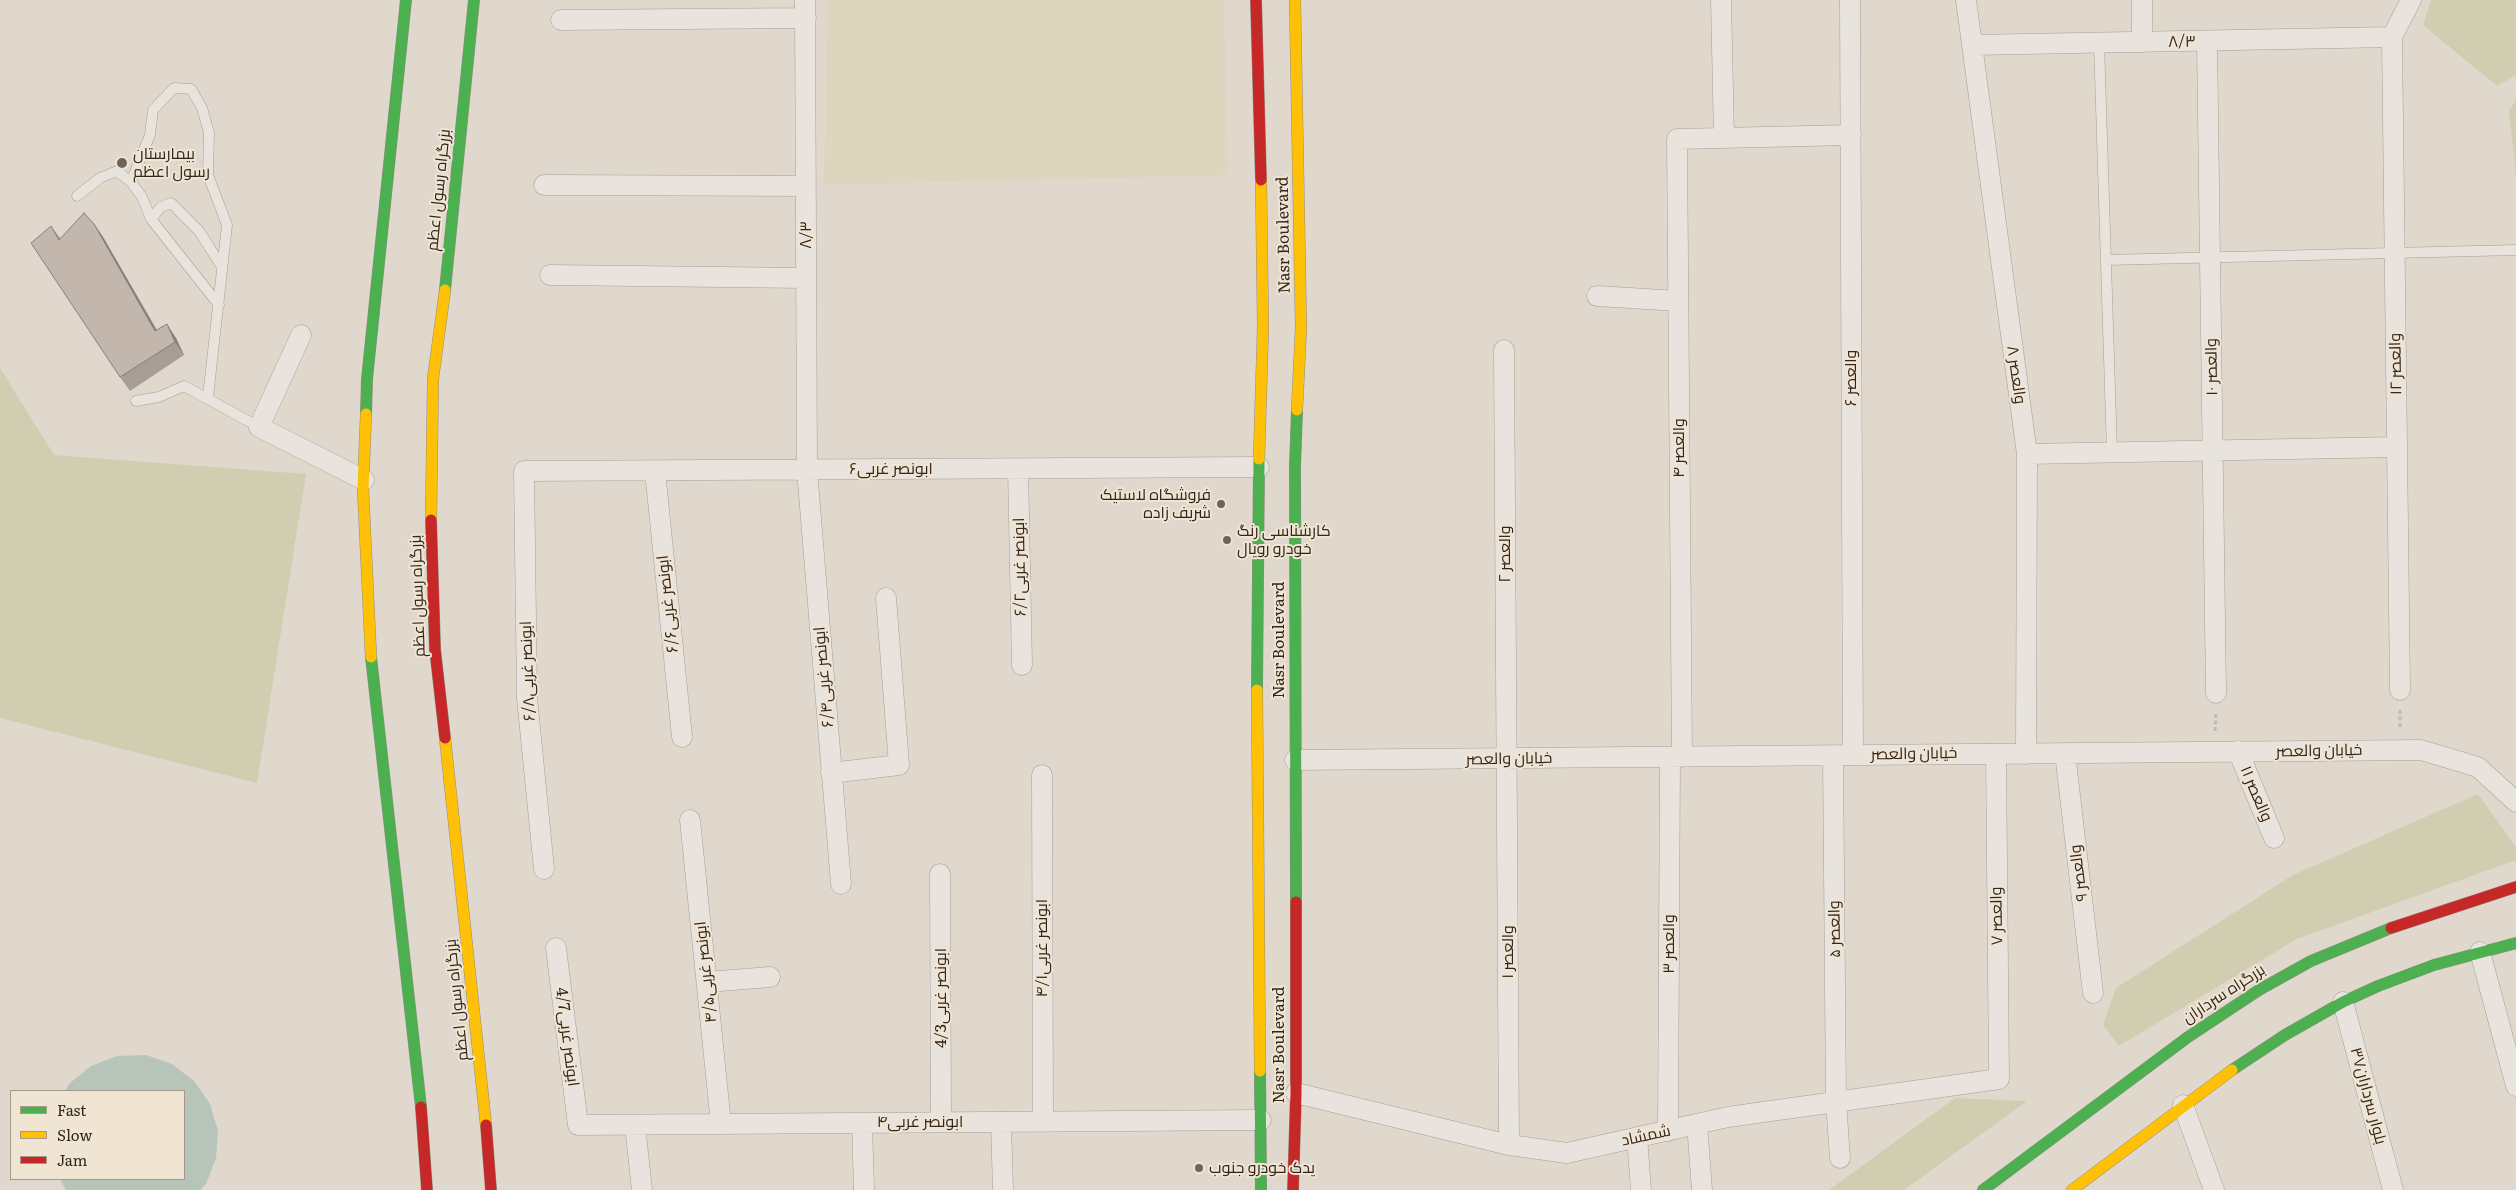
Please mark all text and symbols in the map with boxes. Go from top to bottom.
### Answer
street label: ۸/۳ [2168,32,2196,52]
street label: بزرگراه رسول اعظم [423,128,455,252]
place label: بیمارستان رسول اعظم [133,144,210,182]
marker: بیمارستان رسول اعظم [115,156,129,170]
street label: Nasr Boulevard [1273,176,1295,294]
street label: ۸/۳ [796,221,816,249]
street label: والعصر ۱۲ [2386,333,2406,395]
street label: والعصر ۱۰ [2202,338,2222,396]
street label: والعصر ۸ [2002,345,2030,405]
street label: والعصر ۶ [1841,350,1861,406]
street label: والعصر ۴ [1669,418,1689,478]
street label: ۶ابونصر غربی [849,459,933,479]
place label: فروشگاه لاستیک شریف زاده [1100,485,1211,523]
marker: فروشگاه لاستیک شریف زاده [1215,498,1227,510]
street label: ۶/۲ابونصر غربی [1010,517,1030,617]
place label: کارشناسی رنگ خودرو رویال [1237,521,1331,559]
street label: والعصر ۲ [1495,525,1515,583]
street label: بزرگراه رسول اعظم [406,534,430,658]
marker: کارشناسی رنگ خودرو رویال [1221,534,1233,546]
street label: ۶/۶ابونصر غربی [653,554,683,654]
street label: Nasr Boulevard [1269,581,1289,699]
street label: ۶/۸ابونصر غربی [517,621,539,721]
street label: ۶/۴ابونصر غربی [810,626,838,728]
street label: خیابان والعصر [2276,741,2362,761]
street label: خیابان والعصر [1871,744,1957,764]
street label: خیابان والعصر [1466,749,1552,769]
street label: والعصر ۱۱ [2236,763,2276,825]
street label: والعصر ۹ [2066,844,2092,902]
street label: والعصر ۷ [1987,886,2007,946]
street label: ۴/۱ابونصر غربی [1032,899,1052,997]
street label: والعصر ۵ [1825,900,1845,958]
street label: والعصر ۳ [1659,914,1679,974]
street label: ۴/۵ابونصر غربی [691,920,721,1024]
street label: والعصر ۱ [1498,925,1518,979]
street label: بزرگراه رسول اعظم [441,938,473,1062]
street label: 4/3ابونصر غربی [931,948,951,1048]
street label: بزرگراه سرداران [2179,960,2269,1028]
street label: 4/7ابونصر غربی [551,986,583,1088]
street label: Nasr Boulevard [1269,986,1289,1104]
street label: بلوار سرداران۳۷ [2346,1045,2390,1147]
legend [10,1090,185,1180]
text: Fast [57,1098,86,1121]
street label: ۴ابونصر غربی [877,1112,963,1132]
street label: شمشاد [1619,1121,1673,1151]
text: Slow [57,1123,92,1146]
text: Jam [57,1148,87,1171]
place label: یدک خودرو جنوب [1209,1158,1315,1178]
marker: یدک خودرو جنوب [1193,1162,1205,1174]

